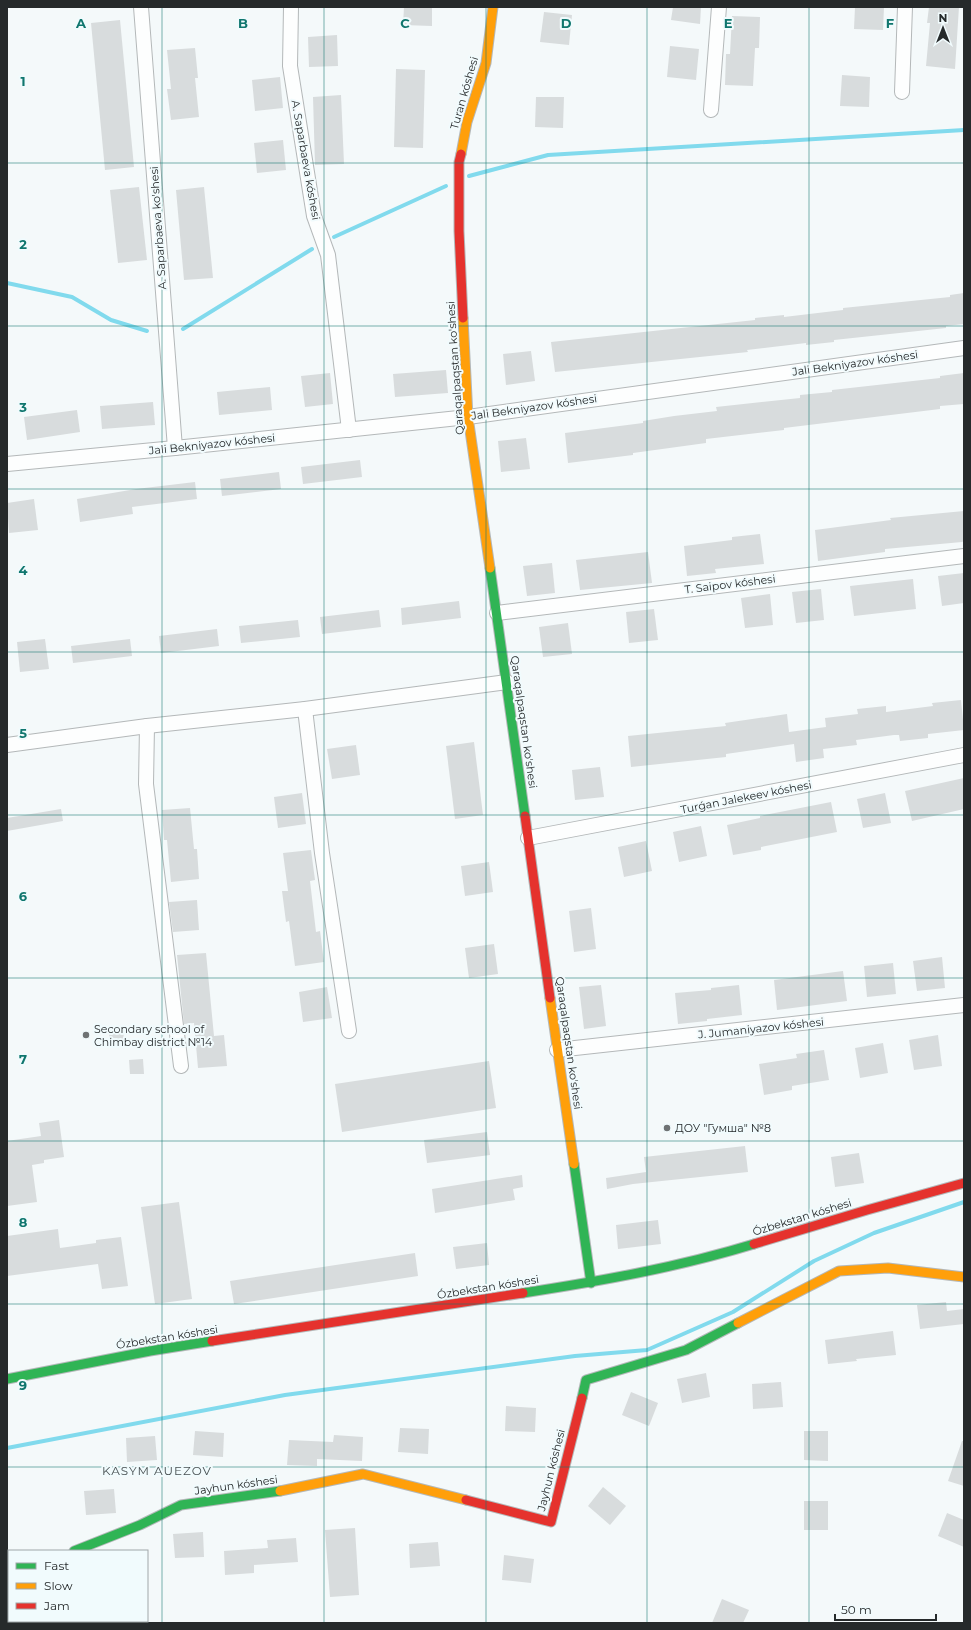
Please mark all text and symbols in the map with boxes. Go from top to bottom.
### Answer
north arrow [923,8,963,48]
text: N [939,11,947,25]
text: A [75,15,87,31]
text: B [238,15,248,31]
text: C [400,15,410,31]
text: D [561,15,572,31]
text: E [724,15,733,31]
text: F [886,15,894,31]
street label: Turan kóshesi [447,55,481,131]
text: 1 [20,73,26,89]
street label: A. Saparbaeva kóshesi [289,99,323,221]
street label: A. Saparbaeva ko'shesi [147,166,169,290]
text: 2 [19,236,27,252]
street label: Qaraqalpaqstan ko'shesi [443,301,467,435]
street label: Jali Bekniyazov kóshesi [790,347,919,379]
street label: Jali Bekniyazov kóshesi [469,391,598,423]
text: 3 [18,399,27,415]
street label: Jali Bekniyazov kóshesi [147,430,276,458]
text: 4 [19,562,28,578]
street label: T. Saipov kóshesi [684,571,776,597]
street label: Qaraqalpaqstan ko'shesi [508,655,540,789]
text: 5 [19,725,27,741]
street label: Turǵan Jalekeev kóshesi [679,777,813,817]
text: 6 [19,888,28,904]
street label: Qaraqalpaqstan ko'shesi [553,976,585,1110]
street label: J. Jumaniyazov kóshesi [696,1014,825,1042]
place label: Secondary school of Chimbay district №14 [94,1022,213,1049]
marker: Secondary school of Chimbay district №14 [81,1030,91,1040]
text: 7 [19,1051,27,1067]
place label: ДОУ "Гумша" №8 [675,1121,771,1135]
marker: ДОУ "Гумша" №8 [662,1123,672,1133]
street label: Ózbekstan kóshesi [751,1195,853,1239]
text: 8 [19,1214,28,1230]
street label: Ózbekstan kóshesi [436,1272,540,1302]
street label: Ózbekstan kóshesi [115,1322,219,1352]
text: 9 [19,1377,27,1393]
street label: Jayhun kóshesi [534,1428,568,1513]
district label: KASYM AUEZOV [102,1463,212,1478]
street label: Jayhun kóshesi [192,1472,279,1498]
legend [8,1550,148,1622]
text: Fast [44,1558,69,1573]
text: Slow [44,1578,73,1593]
scale bar [835,1596,936,1622]
text: Jam [43,1598,70,1613]
text: 50 m [841,1602,872,1617]

